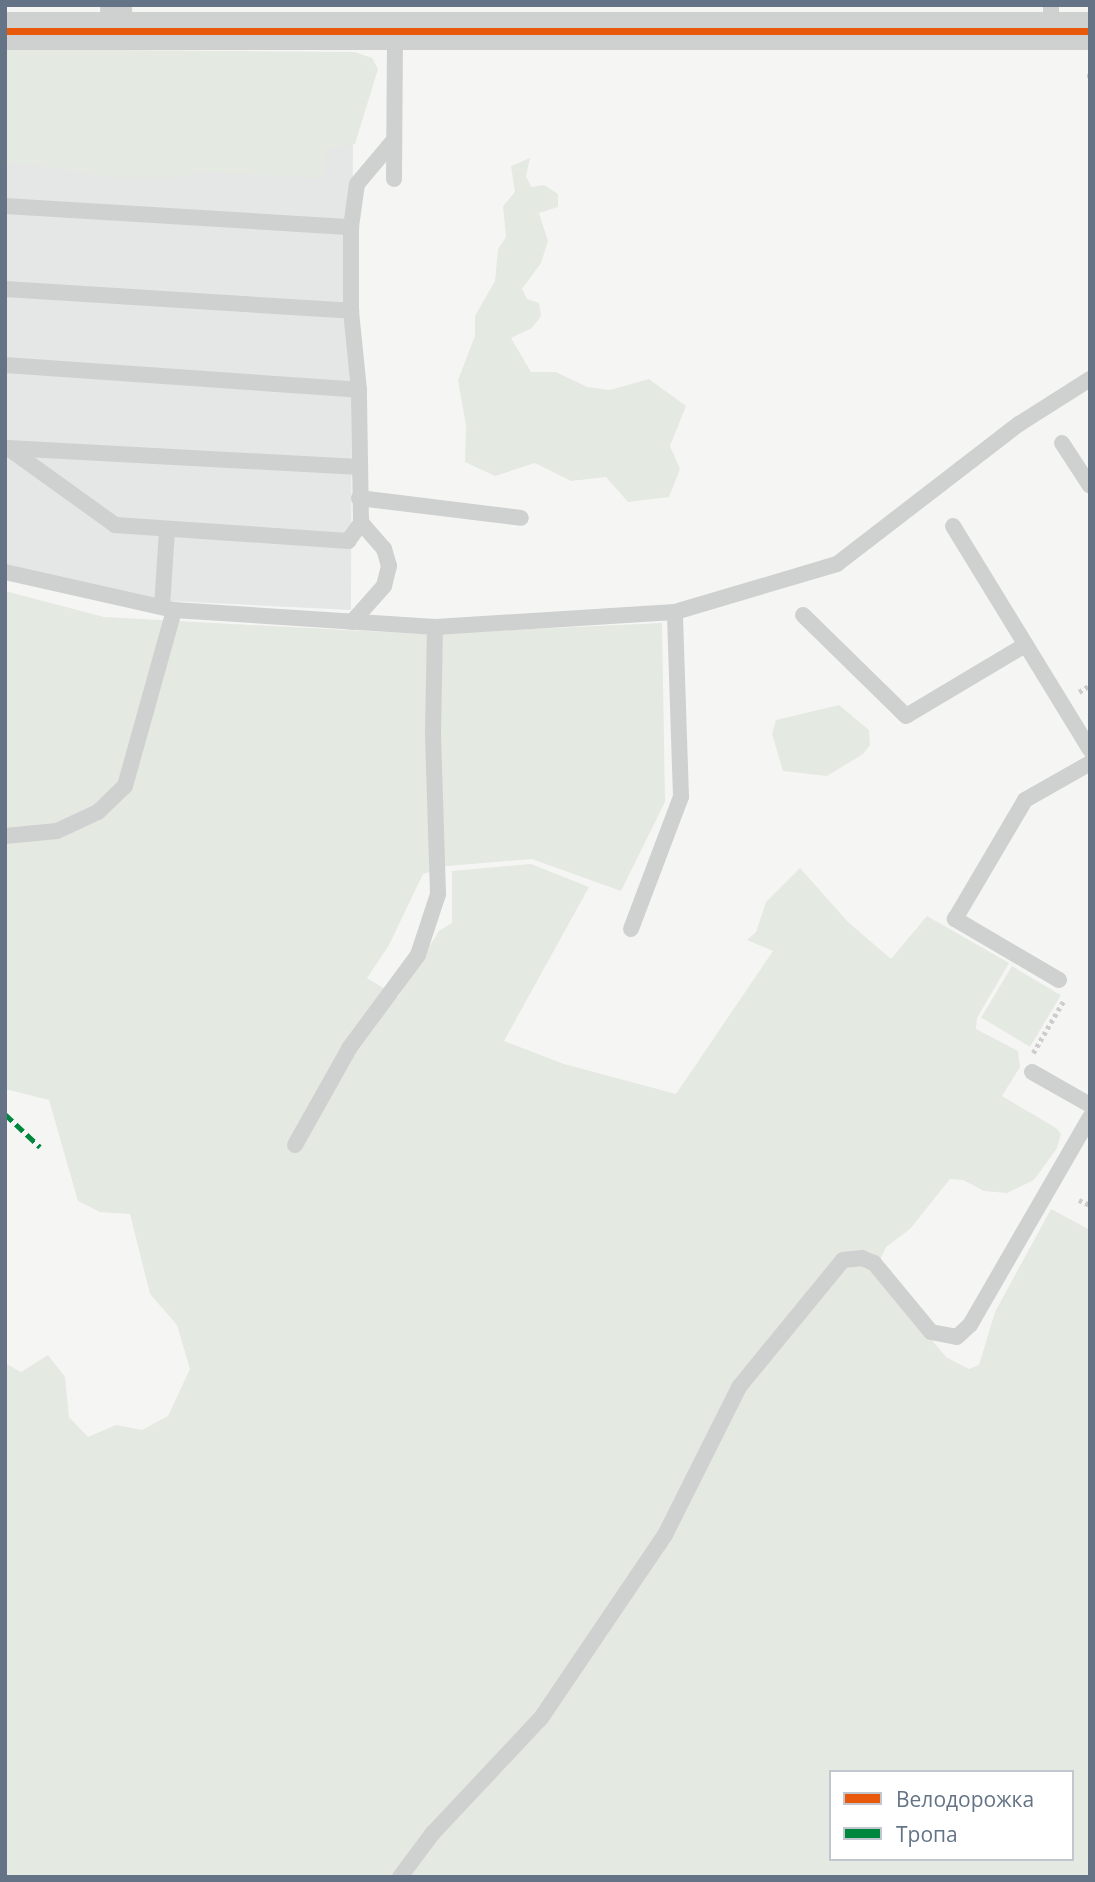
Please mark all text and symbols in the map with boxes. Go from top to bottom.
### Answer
legend [829,1770,1074,1861]
text: Велодорожка [896,1785,1034,1813]
text: Тропа [896,1820,958,1848]

